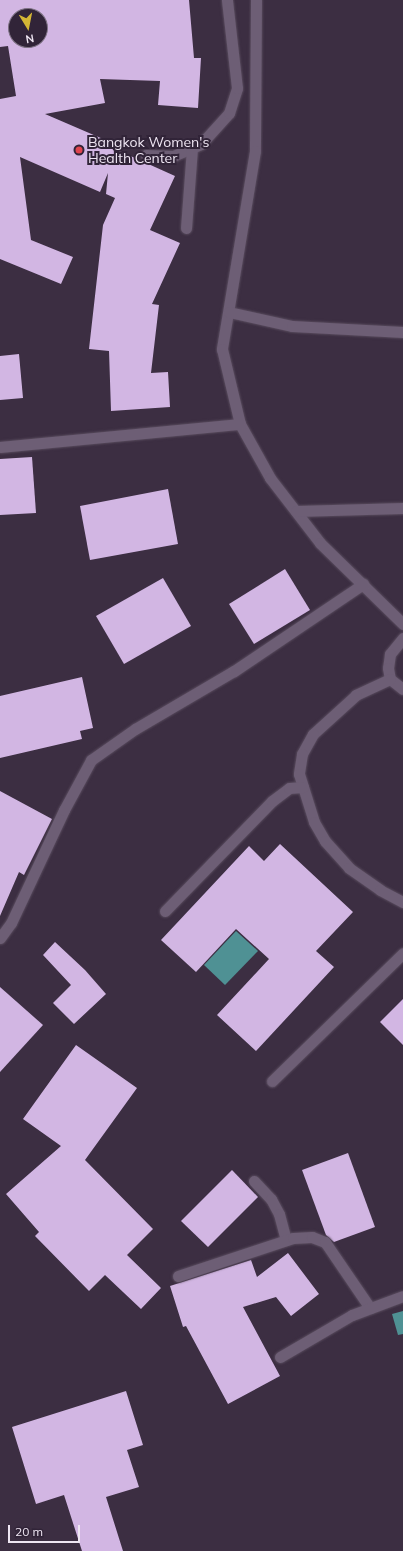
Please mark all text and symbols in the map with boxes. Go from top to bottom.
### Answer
north arrow [8,8,48,48]
text: N [25,31,35,46]
place label: Bangkok Women's Health Center [88,134,209,166]
marker: Bangkok Women's Health Center [73,144,85,156]
scale bar [10,1517,82,1543]
text: 20 m [15,1524,43,1539]

